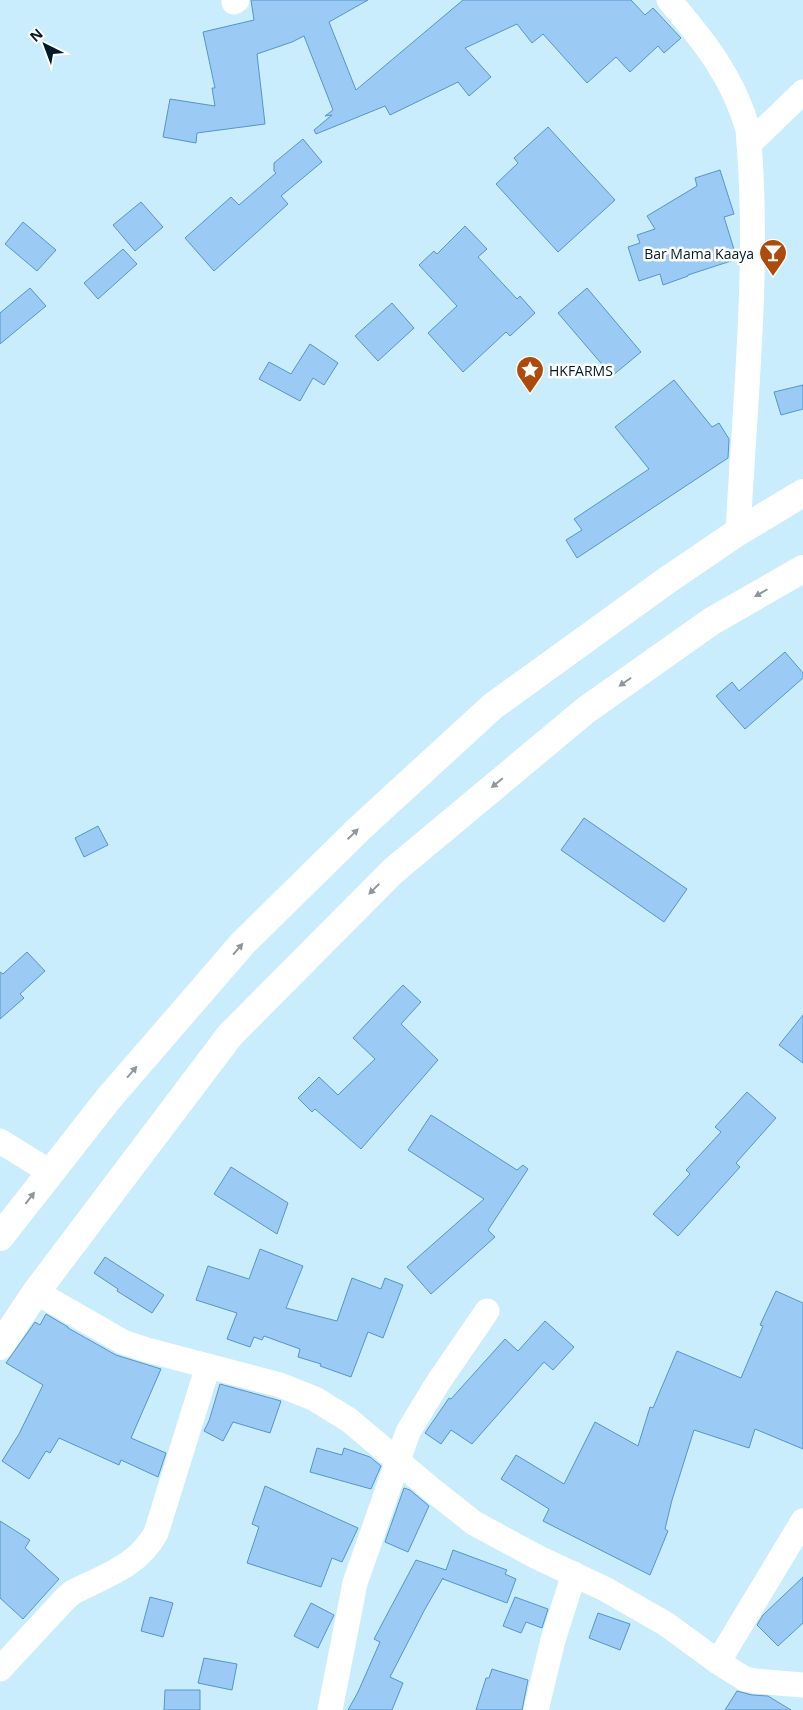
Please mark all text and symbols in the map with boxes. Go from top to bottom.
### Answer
north arrow [20,20,70,70]
text: N [25,24,47,46]
bar icon: Bar Mama Kaaya [758,238,788,277]
place label: Bar Mama Kaaya [644,244,754,263]
place icon: HKFARMS [515,355,545,394]
place label: HKFARMS [549,361,613,380]
one-way arrow [754,589,767,598]
one-way arrow [618,677,632,687]
one-way arrow [491,777,504,788]
one-way arrow [347,829,359,841]
one-way arrow [369,883,381,895]
one-way arrow [232,943,244,955]
one-way arrow [126,1065,137,1078]
one-way arrow [24,1192,35,1205]

